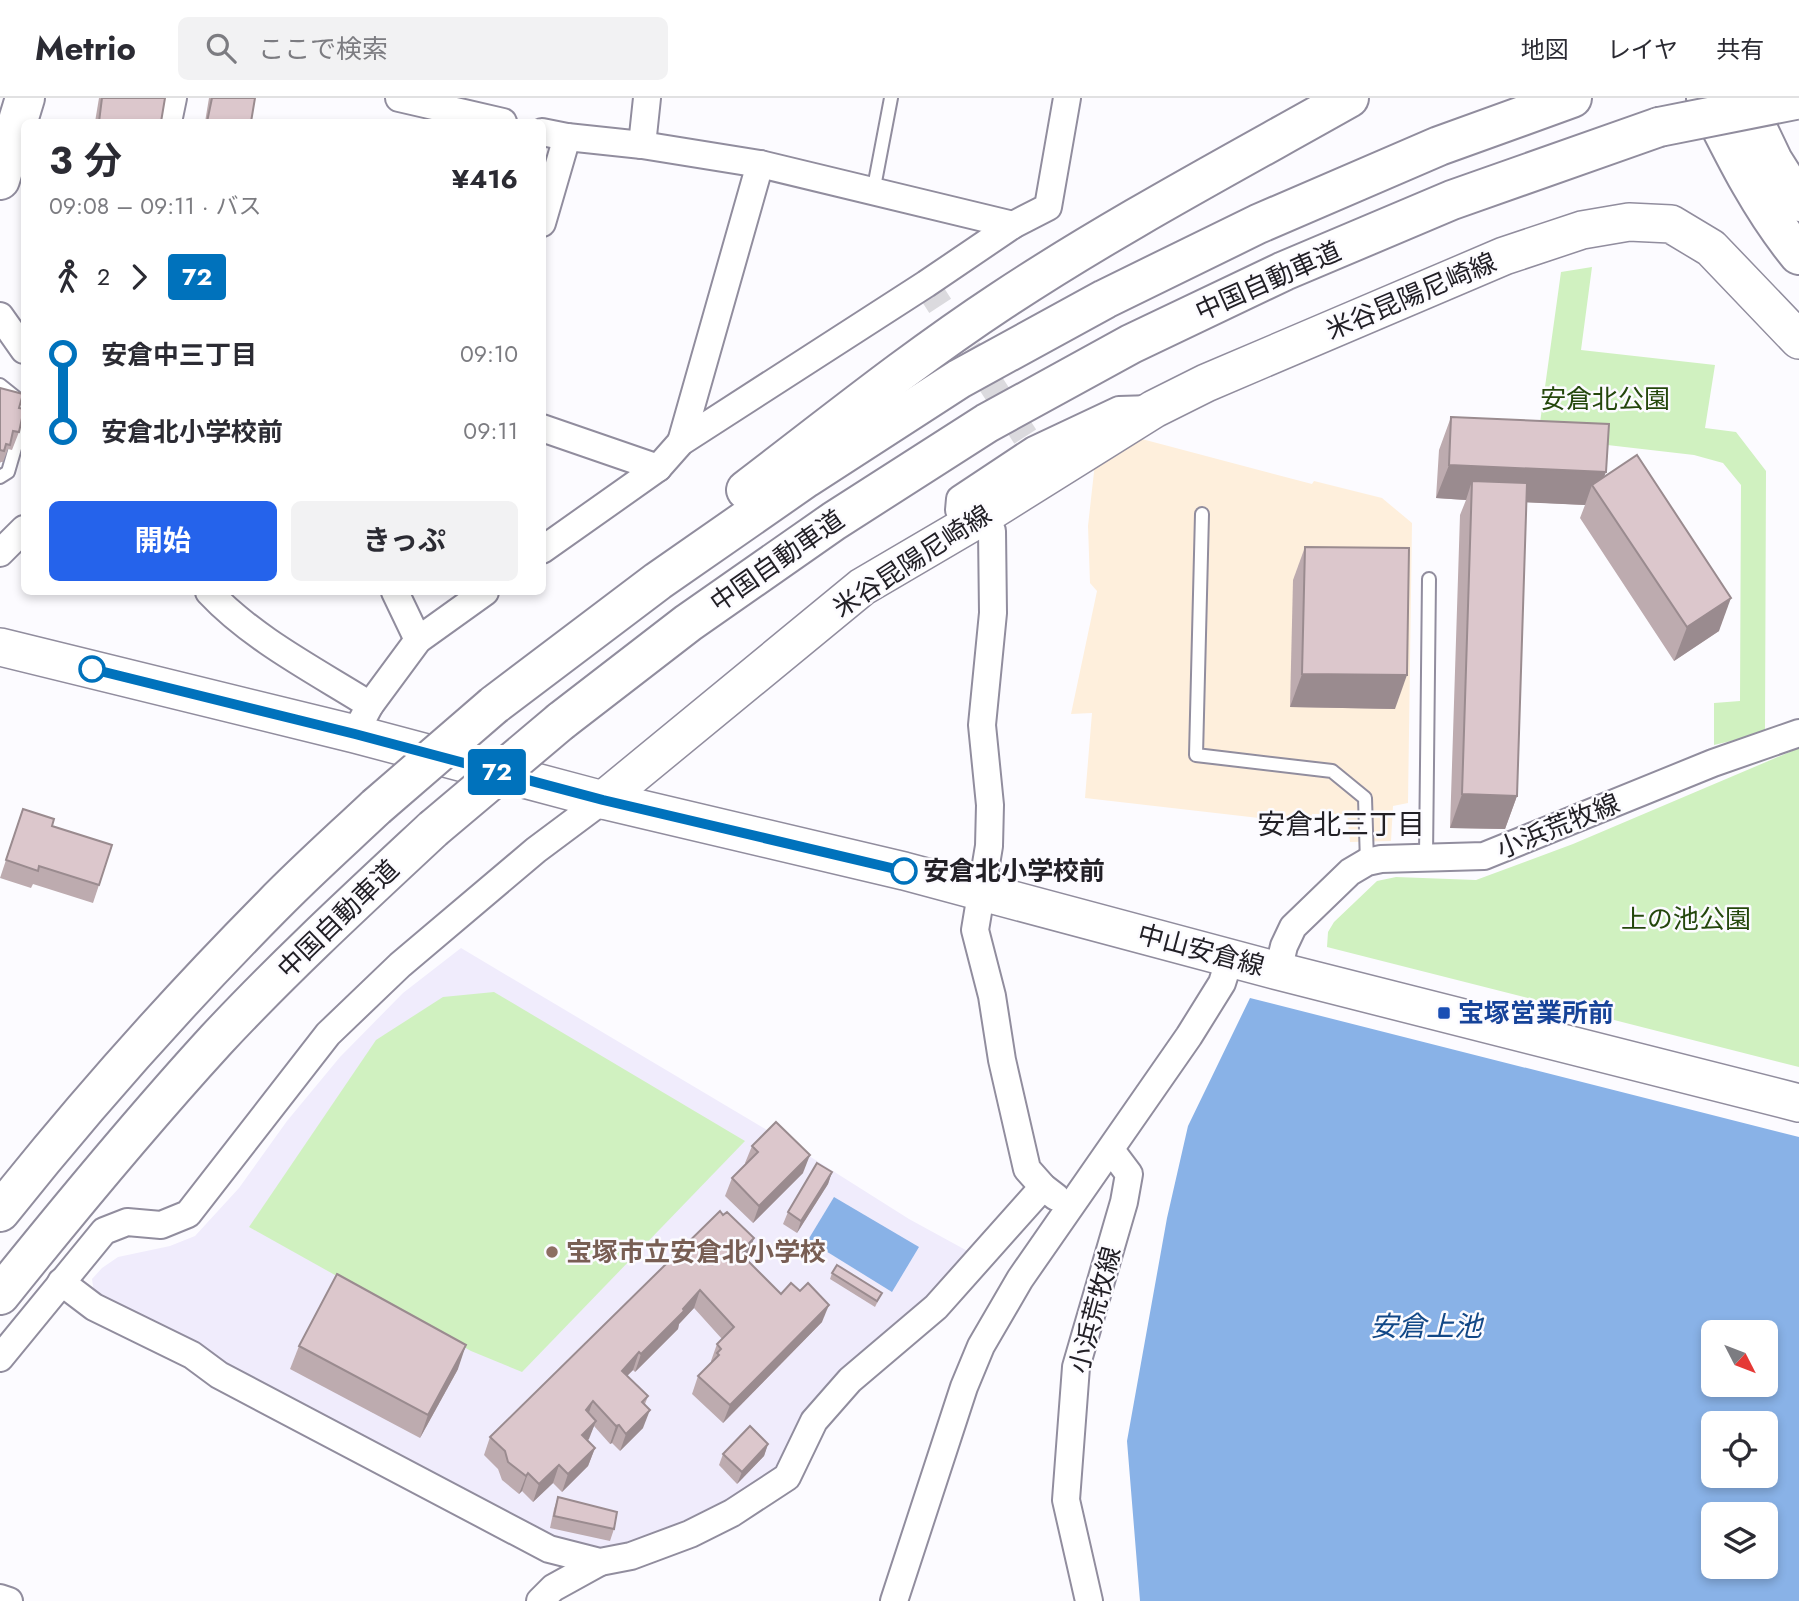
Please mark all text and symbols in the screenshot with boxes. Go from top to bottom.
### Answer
search box [178,17,668,80]
text: Metrio [35,25,136,72]
icon: search [202,29,240,67]
text: ここで検索 [258,30,388,68]
text: 地図 [1521,32,1569,67]
text: レイヤ [1607,32,1678,67]
text: 共有 [1716,32,1764,67]
text: 3 分 [49,133,122,188]
text: ¥416 [452,160,518,198]
text: 09:08 – 09:11 · バス [49,189,261,223]
street label: 中国自動車道 [1189,232,1347,330]
street label: 米谷昆陽尼崎線 [1320,243,1502,349]
icon: walk [49,258,87,296]
icon: forward [120,258,158,296]
text: 72 [182,259,212,294]
text: 2 [97,260,110,294]
text: 安倉中三丁目 [101,336,257,374]
text: 09:10 [460,337,518,371]
park label: 安倉北公園 [1540,380,1670,418]
text: 安倉北小学校前 [101,413,283,451]
text: 09:11 [463,414,518,448]
street label: 米谷昆陽尼崎線 [825,495,999,627]
button: 開始 [49,501,277,581]
button: きっぷ [291,501,518,581]
street label: 中国自動車道 [702,501,852,621]
unlabelled marker [79,656,105,682]
line badge: 72 [466,749,528,795]
text: 72 [482,754,512,789]
street label: 小浜荒牧線 [1491,784,1625,868]
district label: 安倉北三丁目 [1257,804,1425,845]
street label: 中国自動車道 [269,851,407,987]
place label: 安倉北小学校前 [923,852,1105,890]
marker: 安倉北小学校前 [891,858,917,884]
park label: 上の池公園 [1621,900,1751,938]
street label: 中山安倉線 [1133,915,1269,985]
place label: 宝塚営業所前 [1458,994,1614,1032]
marker: 宝塚営業所前 [1436,1005,1452,1021]
place label: 宝塚市立安倉北小学校 [566,1233,826,1271]
street label: 小浜荒牧線 [1060,1242,1130,1378]
marker: 宝塚市立安倉北小学校 [544,1244,560,1260]
water label: 安倉上池 [1370,1306,1485,1347]
north arrow [1701,1320,1778,1396]
map controls [1701,1320,1778,1579]
button: locate [1701,1411,1778,1488]
button: layers [1701,1502,1778,1579]

